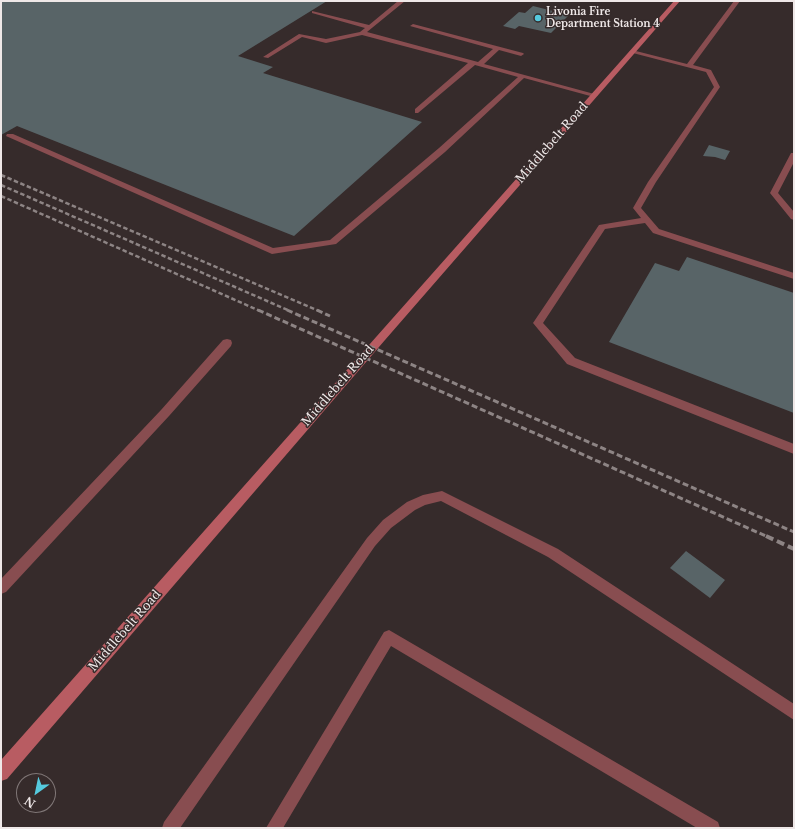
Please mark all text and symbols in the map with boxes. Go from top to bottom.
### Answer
place label: Livonia Fire Department Station 4 [546,6,660,30]
marker: Livonia Fire Department Station 4 [533,13,543,23]
street label: Middlebelt Road [513,100,591,186]
street label: Middlebelt Road [299,343,377,429]
street label: Middlebelt Road [86,588,164,674]
north arrow [16,773,56,813]
text: N [22,794,38,811]

